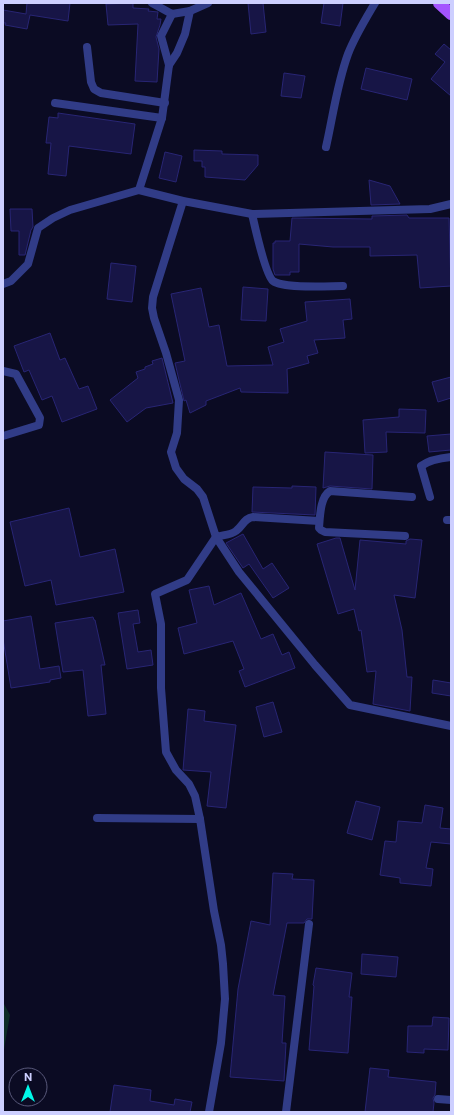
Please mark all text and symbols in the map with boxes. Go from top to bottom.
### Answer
north arrow [8,1067,48,1107]
text: N [24,1070,32,1083]

